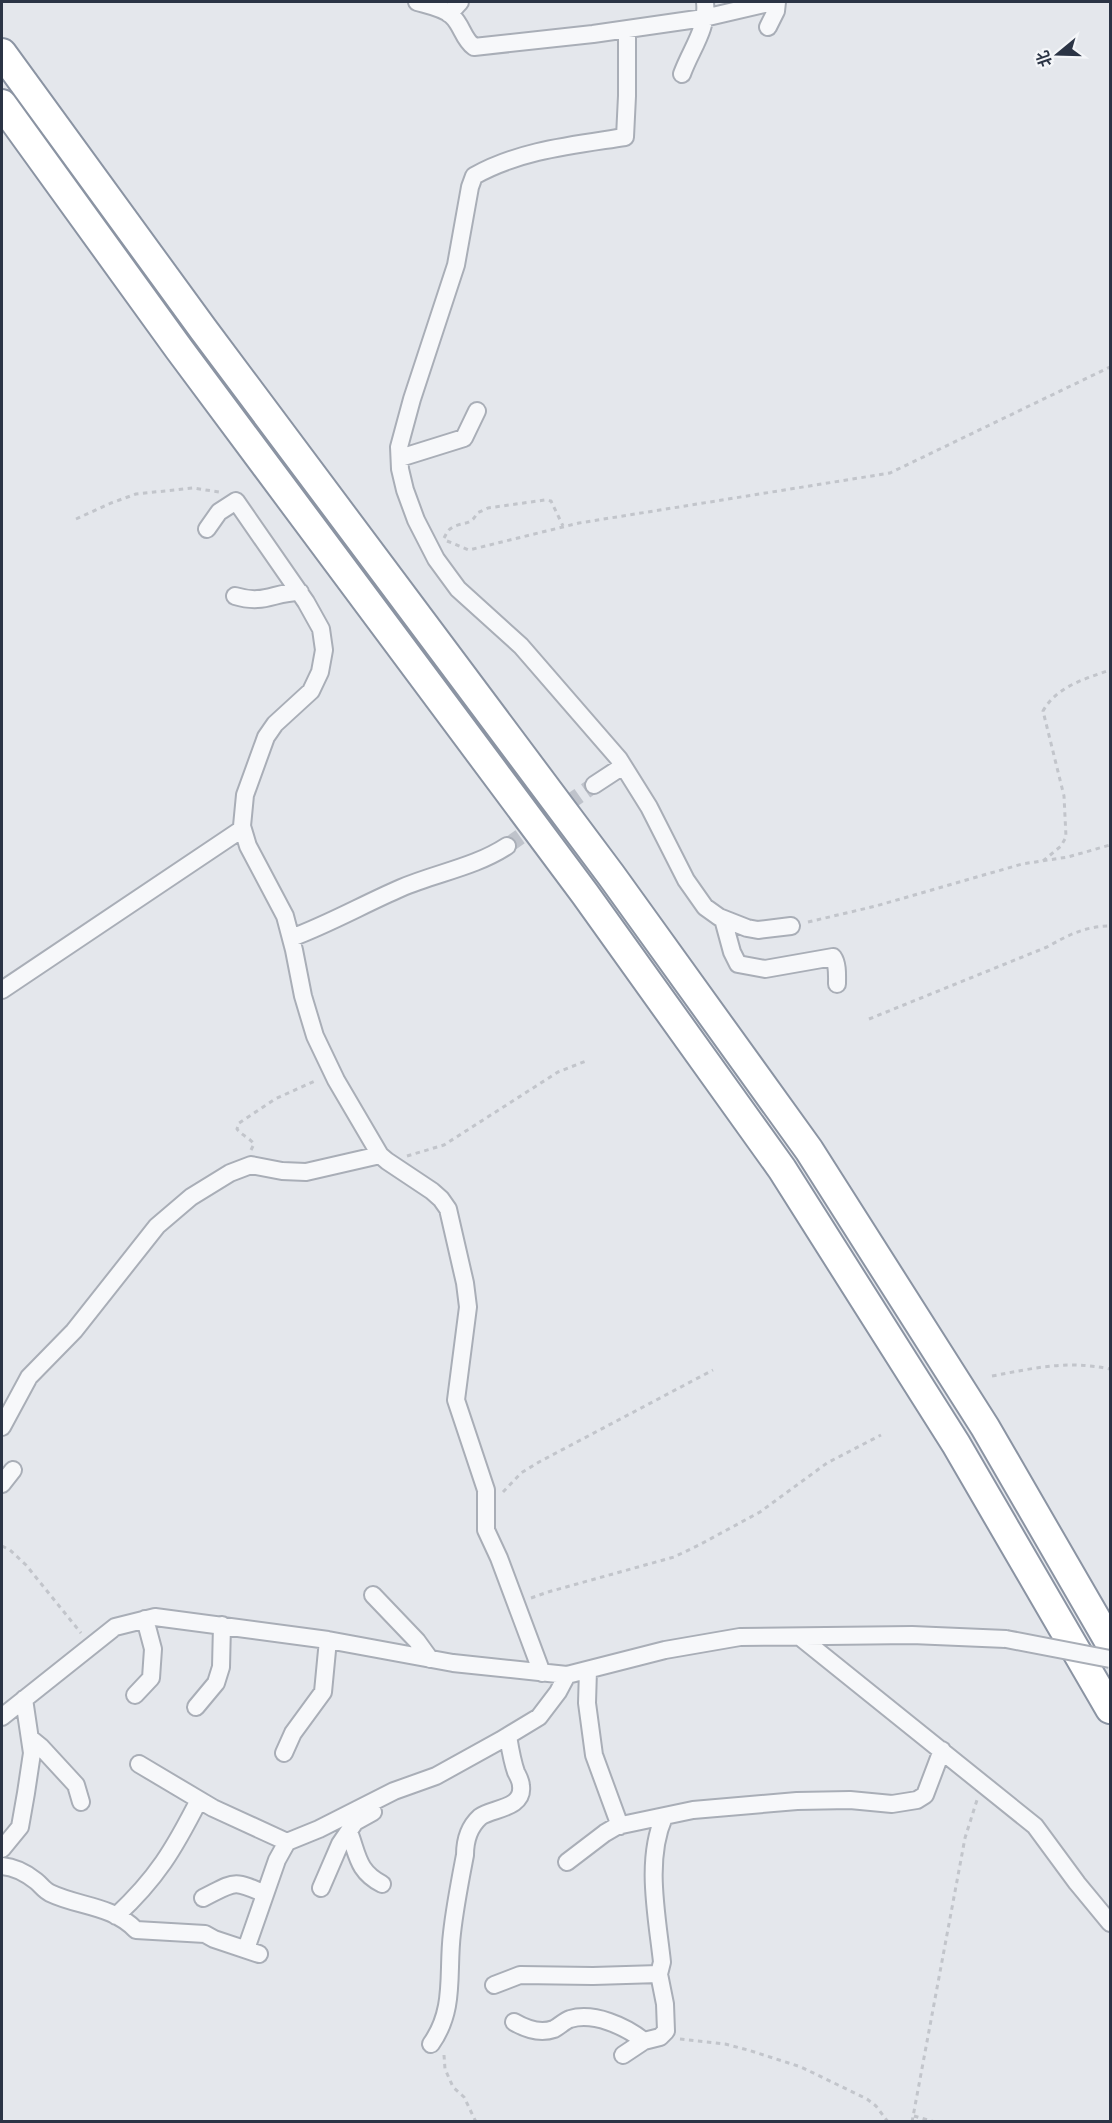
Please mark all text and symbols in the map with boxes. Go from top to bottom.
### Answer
north arrow [1028,24,1088,84]
text: 北 [1034,48,1055,69]

